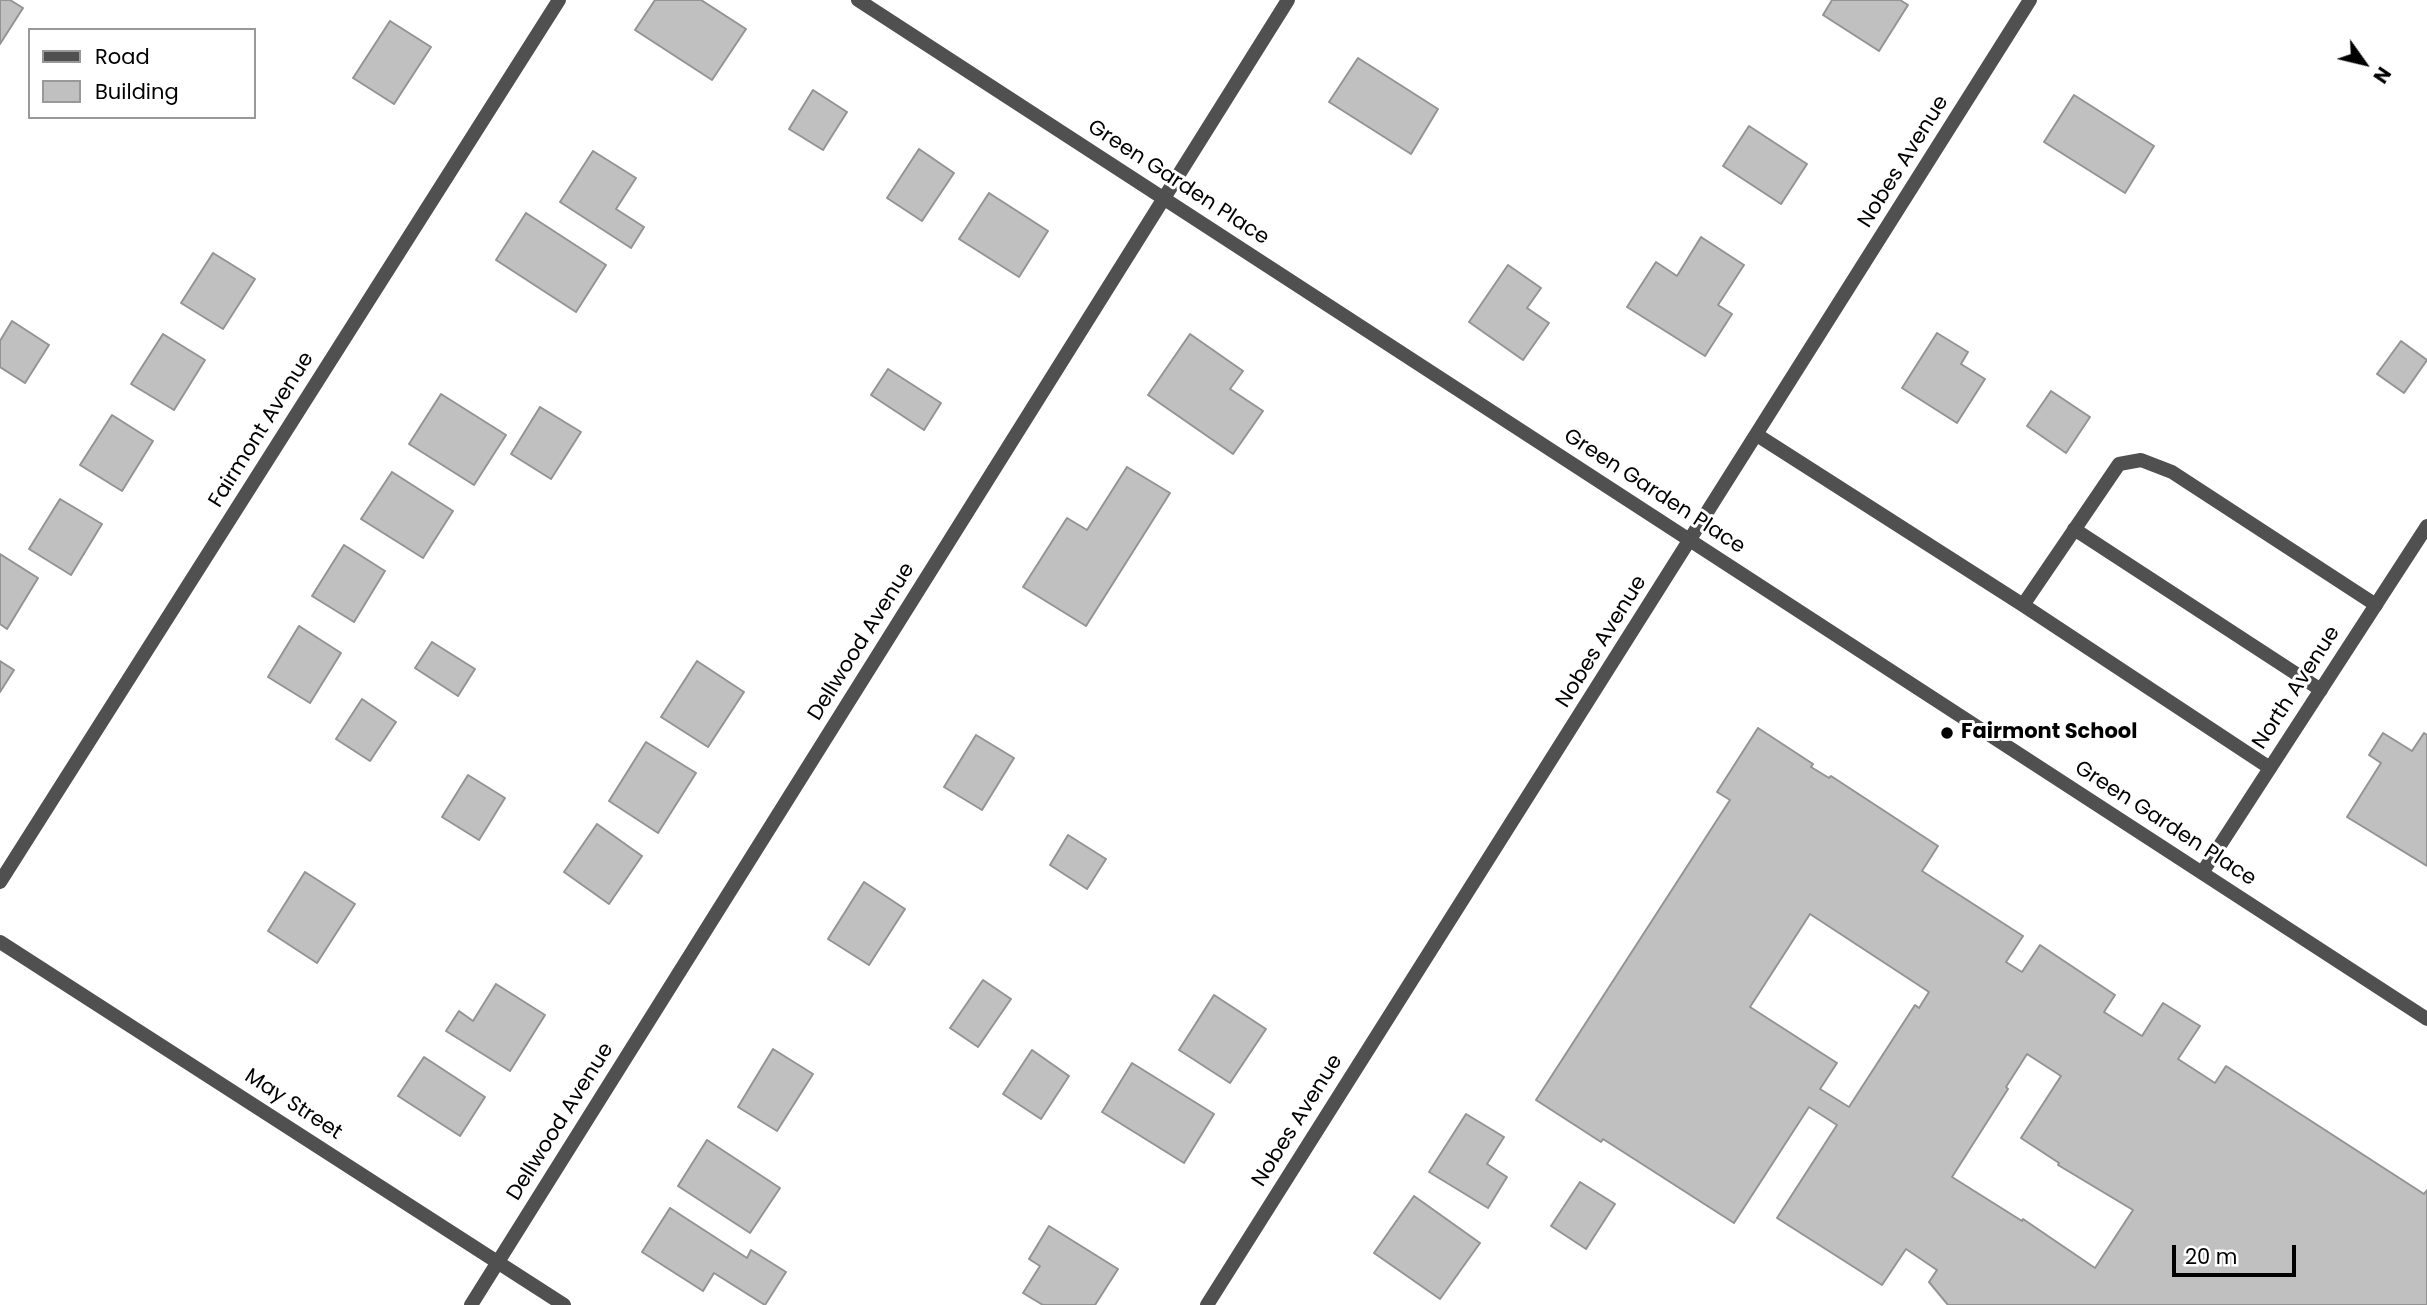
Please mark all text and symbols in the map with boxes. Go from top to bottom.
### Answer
legend [28,28,256,119]
north arrow [2329,28,2399,98]
text: Road [95,42,150,71]
text: N [2367,62,2397,88]
text: Building [95,77,179,106]
street label: Nobes Avenue [1853,91,1955,233]
street label: Green Garden Place [1083,115,1273,251]
street label: Fairmont Avenue [204,348,320,512]
street label: Green Garden Place [1559,424,1749,560]
street label: Dellwood Avenue [803,559,921,725]
street label: Nobes Avenue [1551,571,1653,713]
street label: North Avenue [2248,622,2346,754]
place label: Fairmont School [1961,720,2137,746]
marker: Fairmont School [1939,725,1955,741]
street label: Green Garden Place [2070,756,2260,892]
street label: Dellwood Avenue [502,1039,620,1205]
street label: Nobes Avenue [1247,1050,1349,1192]
street label: May Street [240,1064,346,1146]
scale bar [2175,1232,2299,1276]
text: 20 m [2185,1242,2238,1271]

